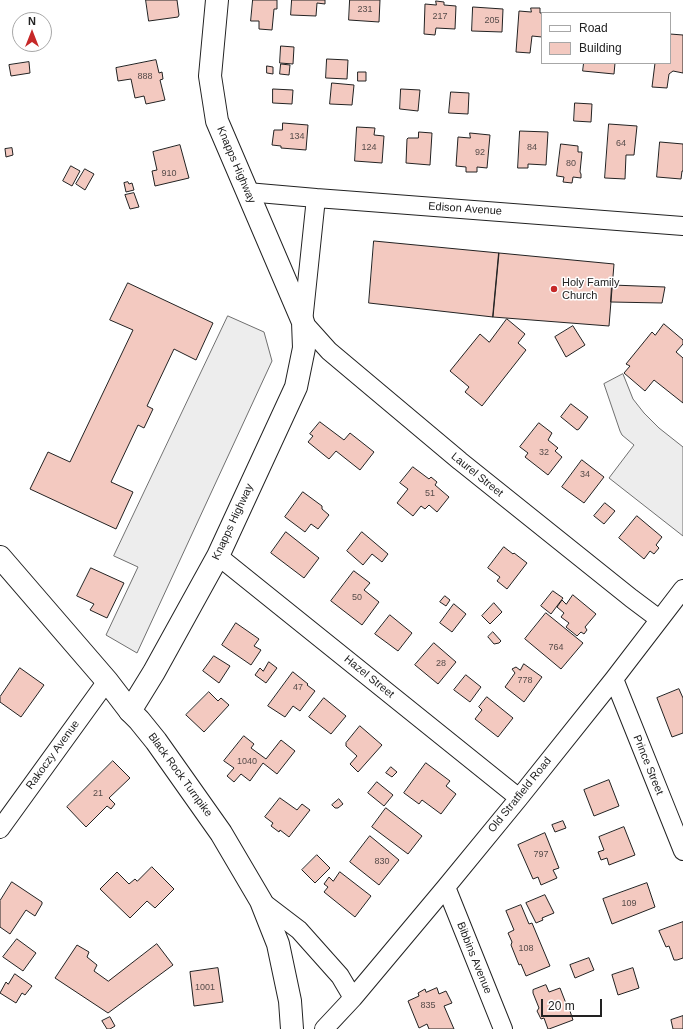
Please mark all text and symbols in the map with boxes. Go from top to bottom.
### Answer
house number: 231 [357,5,373,15]
north arrow [12,12,52,52]
house number: 217 [432,12,448,22]
legend [541,12,671,64]
text: N [28,15,36,27]
house number: 205 [484,16,500,26]
text: Road [579,21,608,35]
text: Building [579,41,622,55]
house number: 888 [137,72,153,82]
street label: Knapps Highway [214,124,258,206]
house number: 134 [289,132,305,142]
house number: 64 [616,139,626,149]
house number: 124 [361,143,377,153]
house number: 84 [527,143,537,153]
house number: 92 [475,148,485,158]
house number: 80 [566,159,576,169]
house number: 910 [161,169,177,179]
street label: Edison Avenue [428,200,502,218]
place label: Holy Family Church [562,276,619,302]
marker: Holy Family Church [549,284,559,294]
house number: 32 [539,448,549,458]
street label: Laurel Street [448,450,506,500]
house number: 34 [580,470,590,480]
street label: Knapps Highway [210,482,256,562]
house number: 51 [425,489,435,499]
house number: 50 [352,593,362,603]
house number: 764 [548,643,564,653]
street label: Hazel Street [341,653,397,701]
house number: 28 [436,659,446,669]
house number: 778 [517,676,533,686]
house number: 47 [293,683,303,693]
street label: Rakoczy Avenue [23,718,83,792]
street label: Black Rock Turnpike [145,730,215,820]
street label: Prince Street [630,733,666,797]
street label: Old Stratfield Road [486,755,554,835]
house number: 1040 [237,757,257,767]
house number: 21 [93,789,103,799]
house number: 797 [533,850,549,860]
house number: 830 [374,857,390,867]
house number: 109 [621,899,637,909]
street label: Bibbins Avenue [454,920,494,996]
house number: 108 [518,944,534,954]
house number: 1001 [195,983,215,993]
scale bar [543,991,604,1017]
text: 20 m [548,999,575,1013]
house number: 835 [420,1001,436,1011]

